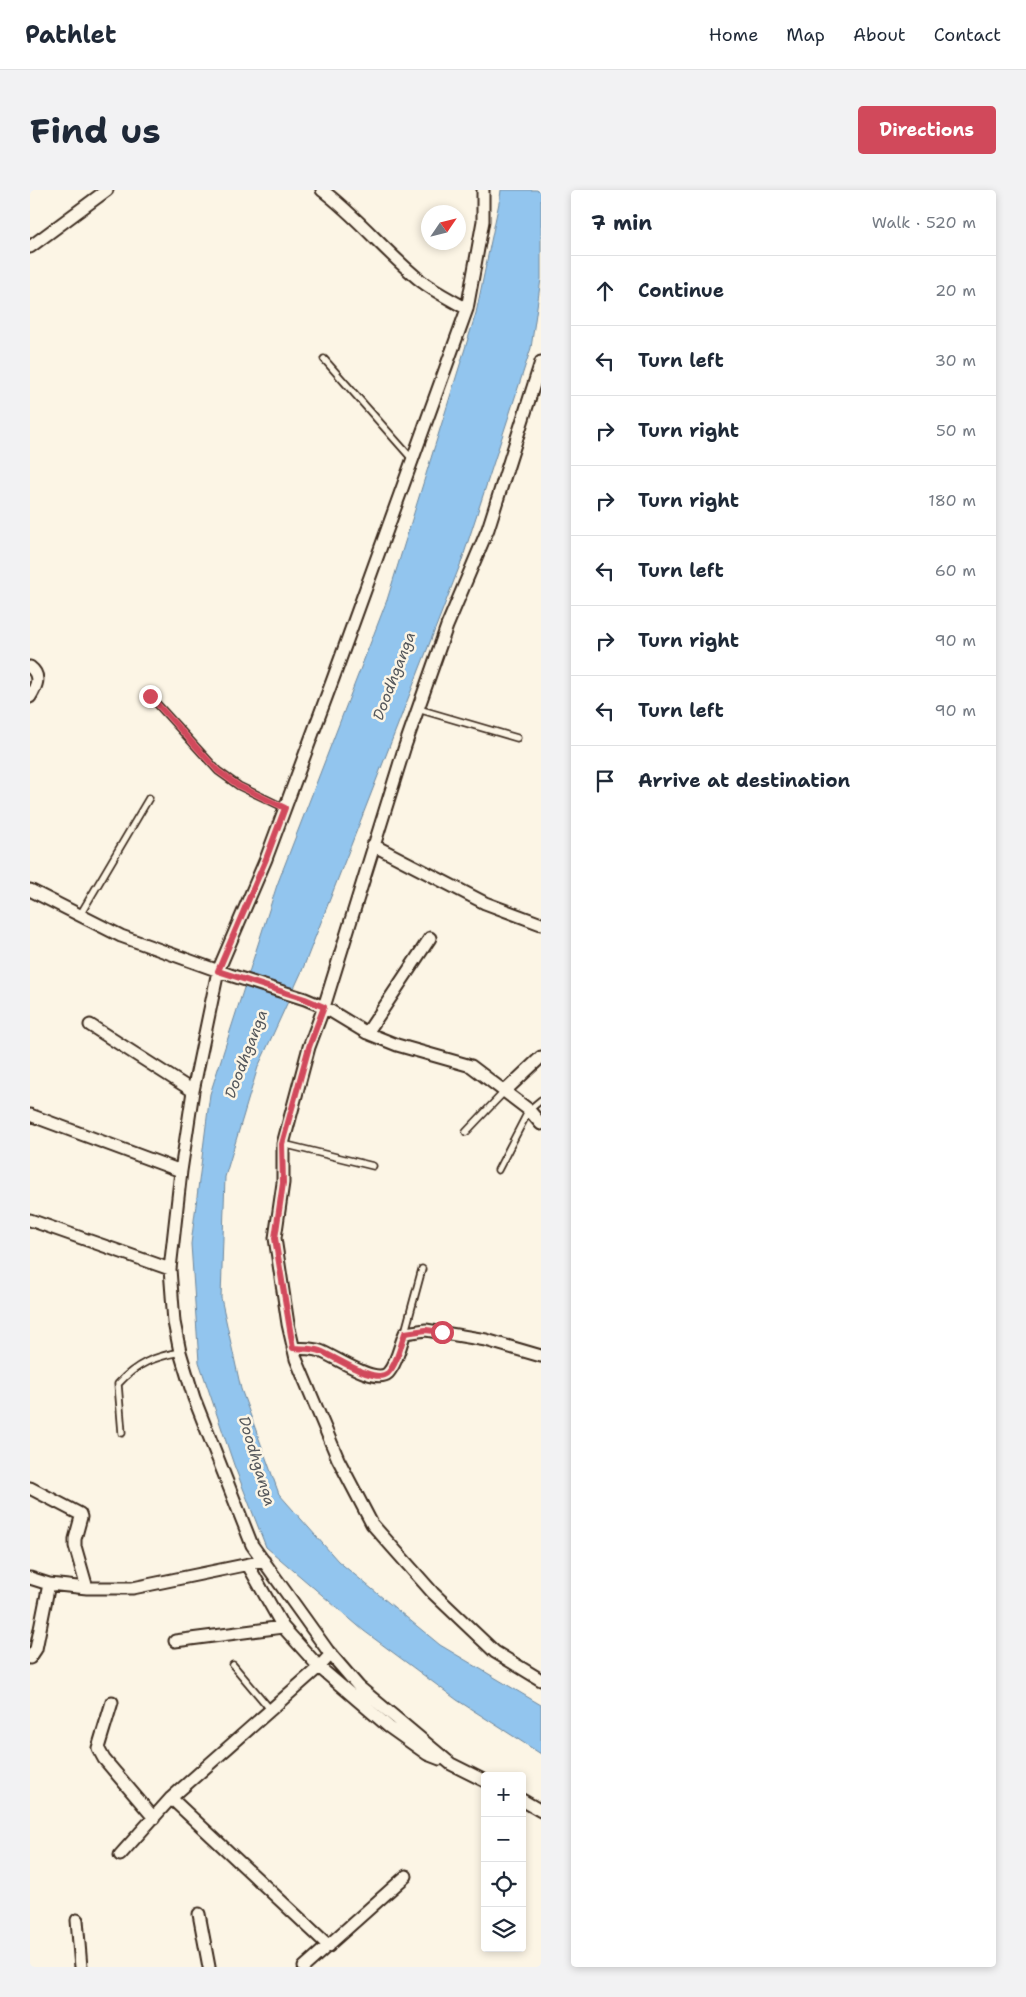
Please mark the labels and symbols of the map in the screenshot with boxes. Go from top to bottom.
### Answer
north arrow [421,205,466,250]
water label: Doodhganga [368,629,420,723]
route end [139,685,162,708]
water label: Doodhganga [220,1007,272,1101]
route start [431,1321,454,1344]
water label: Doodhganga [234,1414,280,1508]

